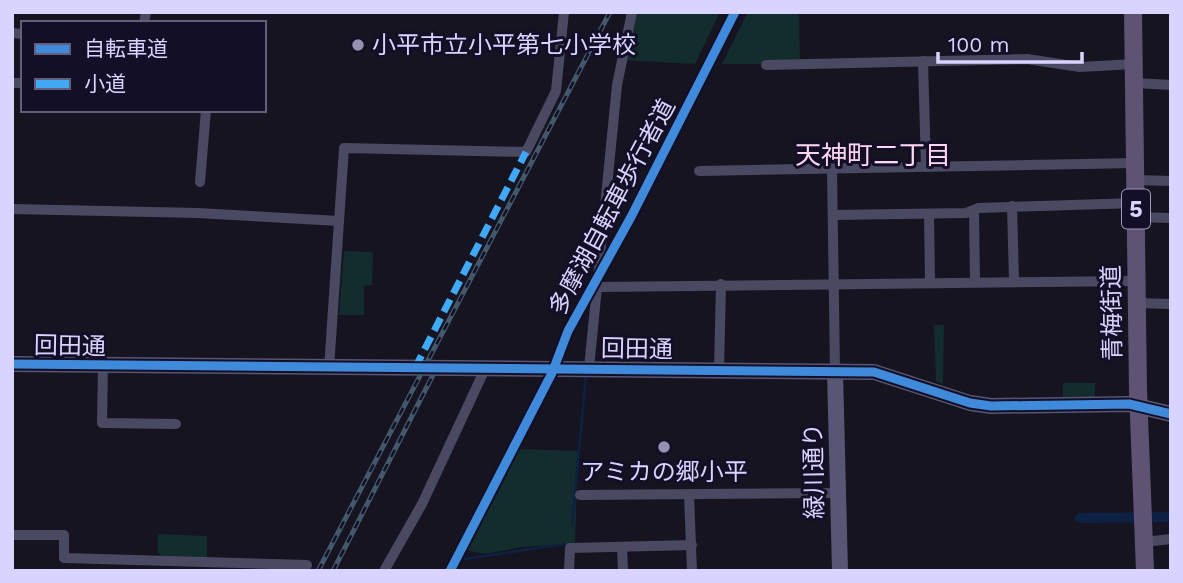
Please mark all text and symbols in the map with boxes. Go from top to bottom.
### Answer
legend [21,21,266,112]
scale bar [938,21,1082,65]
place label: 小平市立小平第七小学校 [372,31,636,59]
text: 100 m [948,32,1010,57]
text: 自転車道 [84,36,168,61]
marker: 小平市立小平第七小学校 [350,37,366,53]
text: 小道 [84,71,126,96]
street label: 多摩湖自転車歩行者道 [543,94,681,320]
district label: 天神町二丁目 [795,140,951,170]
road number: 5 [1122,190,1150,229]
street label: 青梅街道 [1097,265,1127,361]
street label: 回田通 [34,331,106,361]
street label: 回田通 [601,334,673,364]
street label: 緑川通り [799,423,829,519]
marker: アミカの郷小平 [656,439,672,455]
place label: アミカの郷小平 [580,458,748,486]

